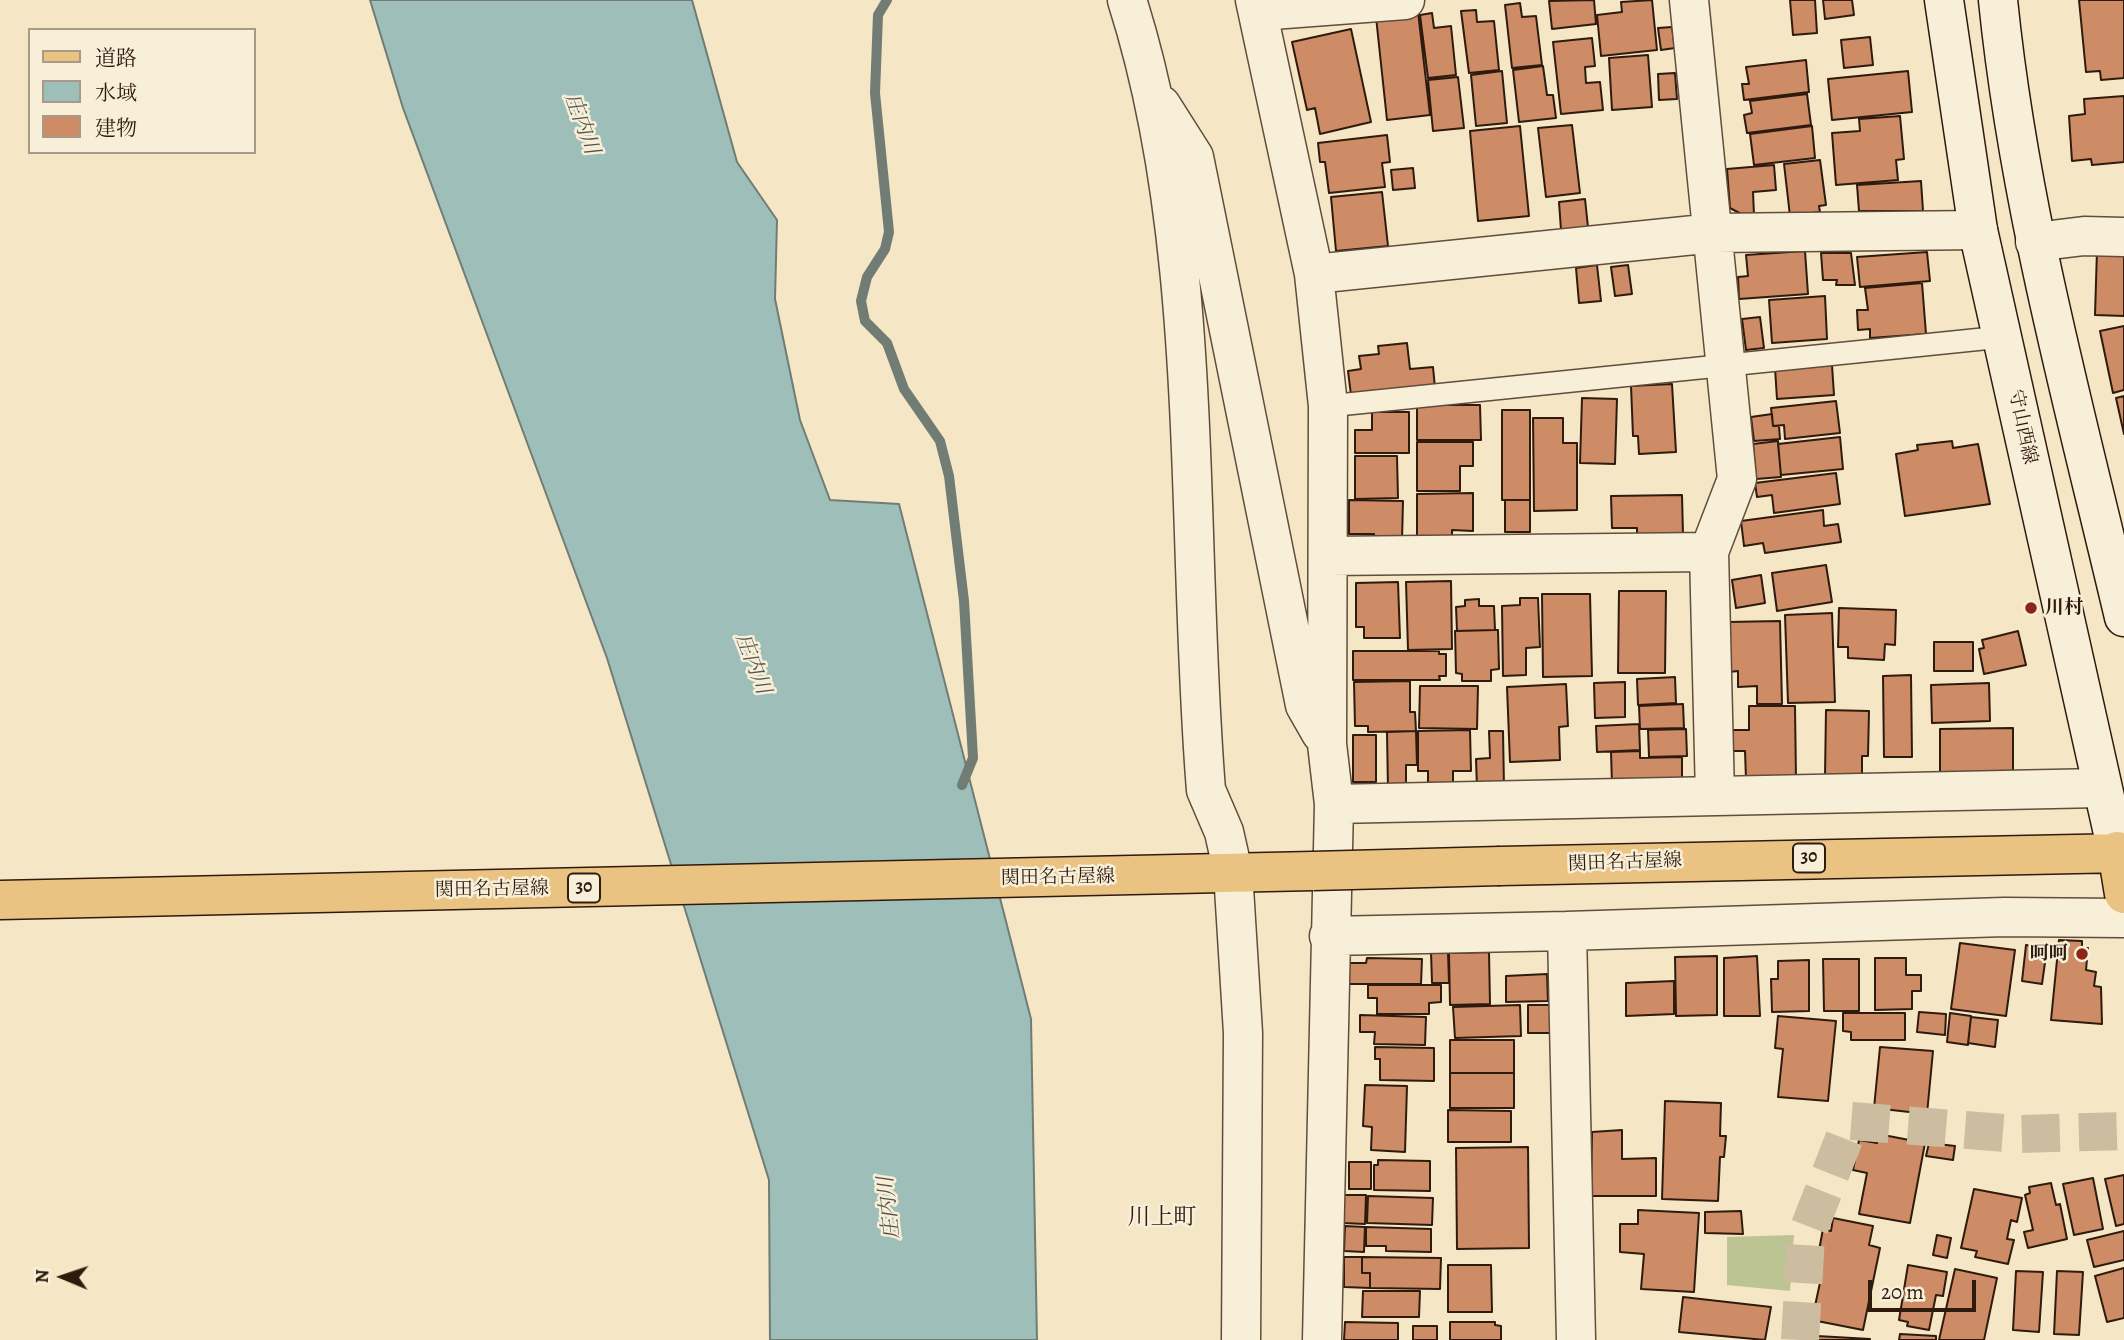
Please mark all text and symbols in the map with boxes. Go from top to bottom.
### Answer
legend [28,28,256,154]
text: 道路 [95,44,137,72]
text: 水域 [95,79,137,107]
water label: 庄内川 [558,90,604,158]
text: 建物 [95,114,137,142]
street label: 守山西線 [2003,387,2041,467]
place label: 川村 [2045,597,2083,619]
marker: 川村 [2023,600,2039,616]
water label: 庄内川 [729,630,775,698]
road number: 30 [1793,844,1825,872]
street label: 関田名古屋線 [1568,850,1682,876]
street label: 関田名古屋線 [1001,866,1115,890]
road number: 30 [568,874,600,903]
street label: 関田名古屋線 [435,878,549,902]
place label: 呵呵 [2030,943,2068,965]
marker: 呵呵 [2074,946,2090,962]
water label: 庄内川 [874,1175,906,1241]
district label: 川上町 [1128,1204,1196,1232]
north arrow [28,1242,98,1312]
scale bar [1872,1266,1980,1310]
text: N [29,1269,55,1284]
text: 20 m [1881,1278,1924,1306]

